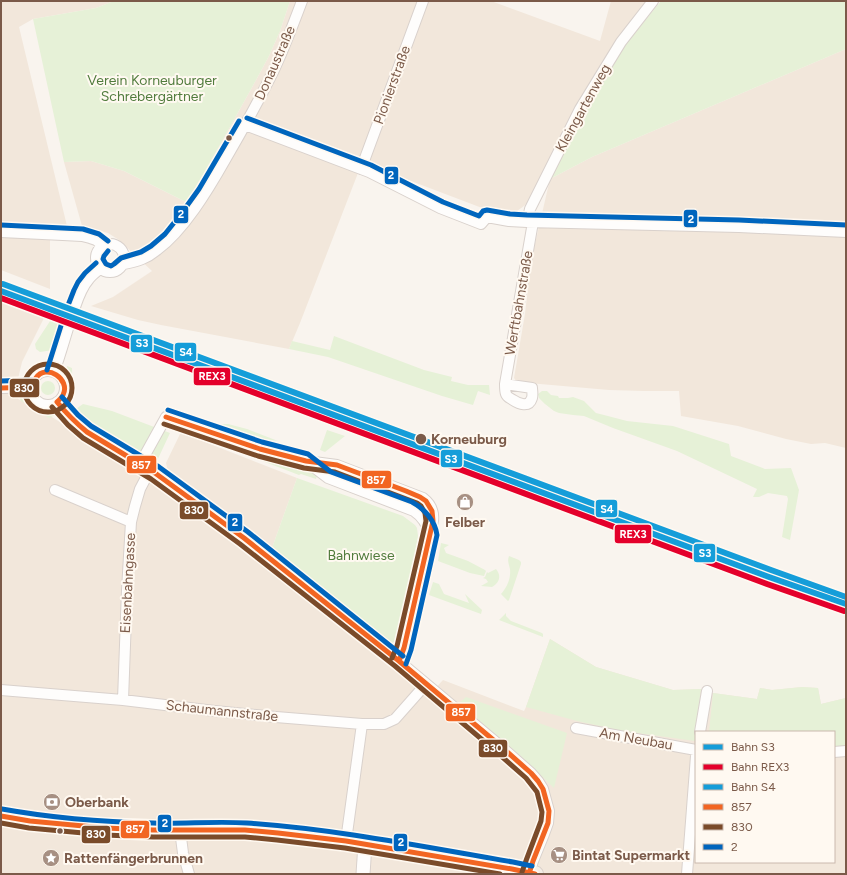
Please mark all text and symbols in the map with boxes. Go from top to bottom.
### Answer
street label: Donaustraße [251,23,299,103]
street label: Pionierstraße [370,43,414,127]
street label: Kleingartenweg [552,61,614,155]
park label: Verein Korneuburger Schrebergärtner [87,72,217,105]
unlabelled marker [224,133,234,143]
line badge: 2 [384,166,399,185]
text: 2 [388,169,394,182]
line badge: 2 [173,205,189,224]
text: 2 [178,208,184,221]
line badge: 2 [683,209,698,228]
text: 2 [688,213,694,226]
street label: Werftbahnstraße [501,249,537,357]
line badge: S3 [130,334,153,353]
text: S3 [136,337,148,350]
line badge: S4 [174,342,197,362]
text: S4 [179,346,193,359]
line badge: REX3 [193,367,231,386]
text: REX3 [198,370,226,383]
line badge: 830 [9,378,40,398]
text: 830 [14,382,34,395]
place label: Korneuburg [431,431,507,448]
marker: Korneuburg [414,432,428,446]
line badge: S3 [440,449,463,468]
text: S3 [445,453,457,466]
line badge: 857 [126,455,157,474]
text: 857 [131,459,151,472]
line badge: 857 [361,470,392,489]
text: 857 [366,474,386,487]
shop icon: Felber [455,492,475,512]
line badge: S4 [595,499,618,518]
line badge: 830 [179,501,209,520]
text: S4 [600,503,614,516]
text: 830 [184,504,204,517]
line badge: 2 [227,513,243,532]
place label: Felber [445,514,486,531]
text: 2 [232,516,238,529]
line badge: REX3 [614,524,652,544]
text: REX3 [619,528,647,541]
street label: Eisenbahngasse [117,532,139,634]
line badge: S3 [693,543,716,563]
park label: Bahnwiese [327,547,395,564]
text: S3 [699,547,711,560]
street label: Schaumannstraße [165,697,279,725]
line badge: 857 [445,703,476,722]
text: 857 [451,706,471,719]
street label: Am Neubau [598,724,674,754]
legend [695,731,835,863]
line badge: 830 [478,739,508,758]
text: Bahn S3 [731,740,775,754]
text: 830 [483,742,503,755]
text: Bahn REX3 [731,760,789,774]
text: Bahn S4 [731,780,776,794]
bank icon: Oberbank [42,792,62,812]
place label: Oberbank [65,794,129,811]
text: 857 [731,800,752,814]
line badge: 2 [157,814,172,833]
text: 2 [162,817,168,830]
line badge: 857 [120,820,150,839]
text: 830 [731,820,753,834]
text: 857 [125,823,145,836]
line badge: 830 [81,825,111,844]
unlabelled marker [55,826,65,836]
text: 830 [86,828,106,841]
line badge: 2 [393,833,408,852]
text: 2 [398,836,404,849]
text: 2 [731,840,738,854]
supermarket icon: Bintat Supermarkt [549,845,569,865]
place label: Bintat Supermarkt [572,847,691,864]
place icon: Rattenfängerbrunnen [41,848,61,868]
place label: Rattenfängerbrunnen [64,850,203,867]

